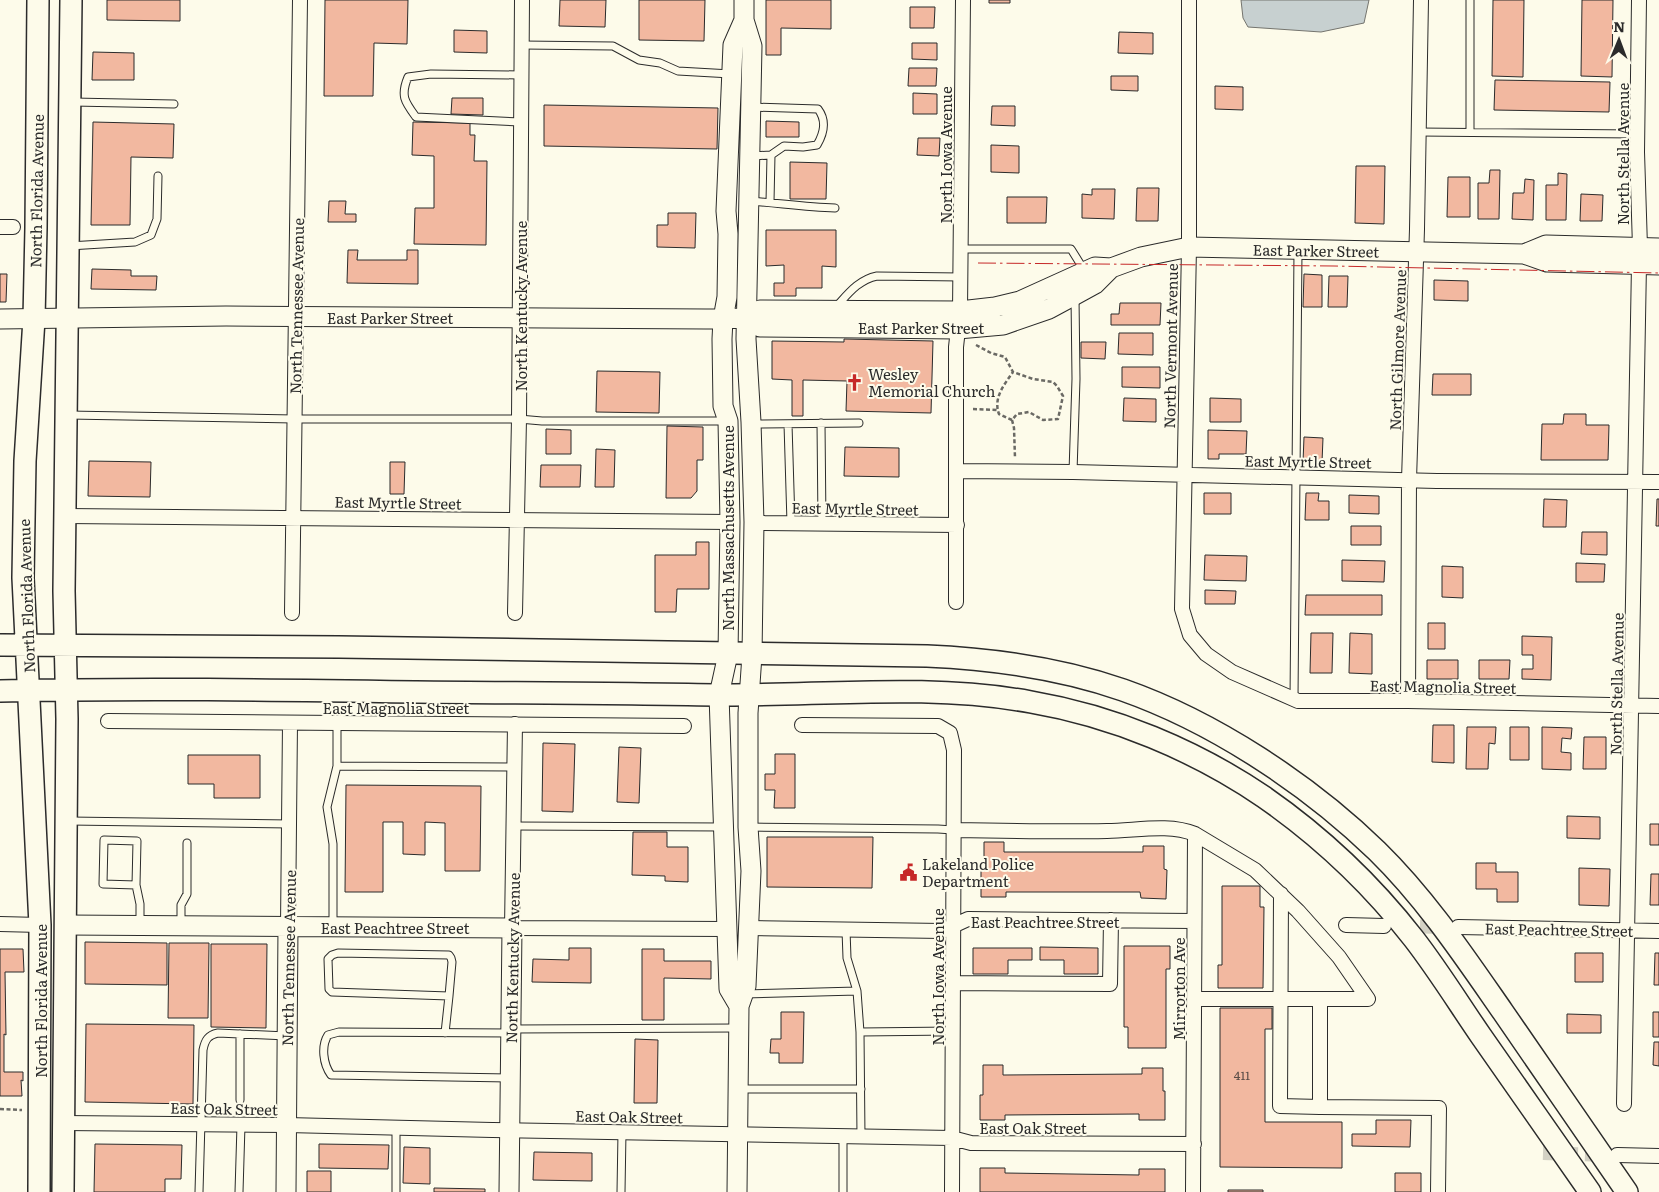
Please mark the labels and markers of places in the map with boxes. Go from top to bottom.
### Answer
place label: Wesley Memorial Church [868,362,995,402]
church icon: Wesley Memorial Church [844,372,864,392]
place label: Lakeland Police Department [922,852,1034,892]
public building icon: Lakeland Police Department [898,862,918,882]

